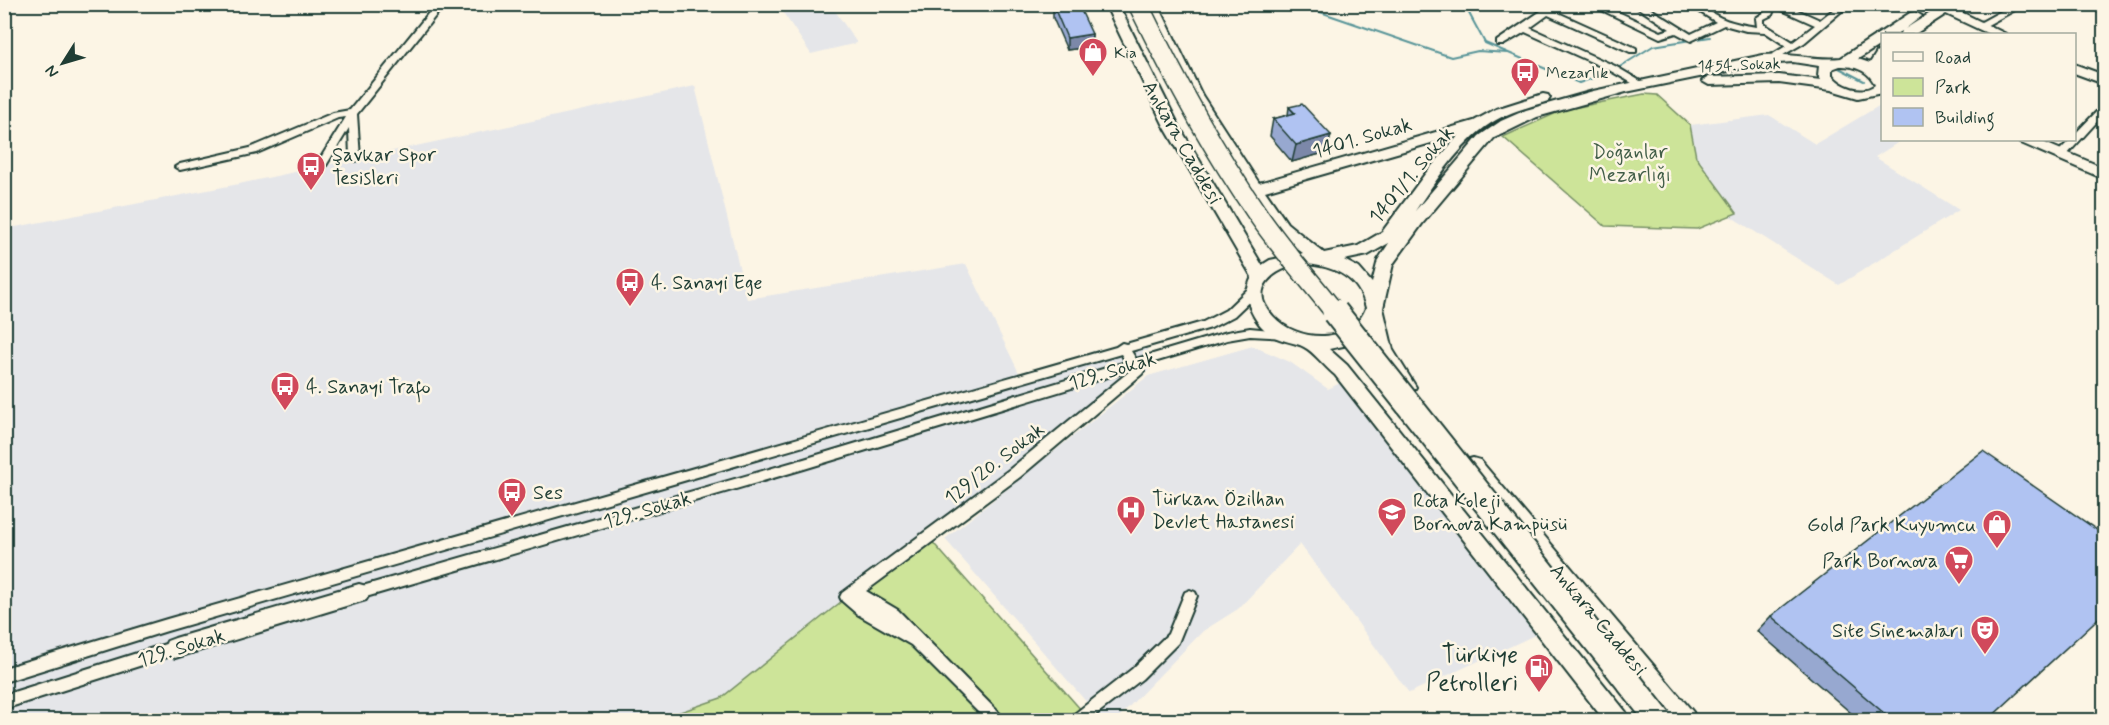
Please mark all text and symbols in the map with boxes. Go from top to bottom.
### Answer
north arrow [33,33,93,93]
legend [1881,33,2076,141]
shop icon: Kia [1077,36,1109,78]
place label: Kia [1114,43,1137,64]
text: Road [1935,46,1971,70]
street label: 1454. Sokak [1697,54,1781,77]
bus stop icon: Mezarlık [1509,56,1541,98]
text: N [41,61,64,82]
place label: Mezarlık [1546,63,1608,84]
street label: Ankara Caddesi [1135,76,1228,209]
text: Park [1935,76,1971,100]
text: Building [1935,106,1995,132]
street label: 1401. Sokak [1310,111,1415,166]
street label: 1401/1. Sokak [1363,120,1461,230]
park label: Doğanlar Mezarlığı [1589,139,1671,189]
place label: Şavkar Spor Tesisleri [332,142,437,192]
bus stop icon: Şavkar Spor Tesisleri [295,150,327,192]
bus stop icon: 4. Sanayi Ege [614,266,646,308]
place label: 4. Sanayi Ege [651,270,763,297]
street label: 129. Sokak [1065,345,1160,398]
bus stop icon: 4. Sanayi Trafo [269,370,301,412]
place label: 4. Sanayi Trafo [306,374,431,403]
street label: 129/20. Sokak [939,417,1051,512]
bus stop icon: Ses [496,476,528,518]
place label: Ses [533,480,563,507]
street label: 129. Sokak [600,485,695,536]
place label: Türkan Özilhan Devlet Hastanesi [1152,486,1294,536]
place label: Rota Koleji Bornova Kampüsü [1413,488,1567,538]
hospital icon: Türkan Özilhan Devlet Hastanesi [1115,494,1147,536]
school or university icon: Rota Koleji Bornova Kampüsü [1376,496,1408,538]
shop icon: Gold Park Kuyumcu [1981,508,2013,550]
place label: Gold Park Kuyumcu [1807,512,1976,539]
supermarket icon: Park Bornova [1943,544,1975,586]
place label: Park Bornova [1822,548,1938,575]
street label: Ankara Caddesi [1543,558,1653,682]
theatre icon: Site Sinemaları [1969,614,2001,656]
place label: Site Sinemaları [1832,618,1964,645]
street label: 129. Sokak [134,622,229,675]
place label: Türkiye Petrolleri [1426,640,1518,699]
fuel station icon: Türkiye Petrolleri [1523,652,1555,694]

